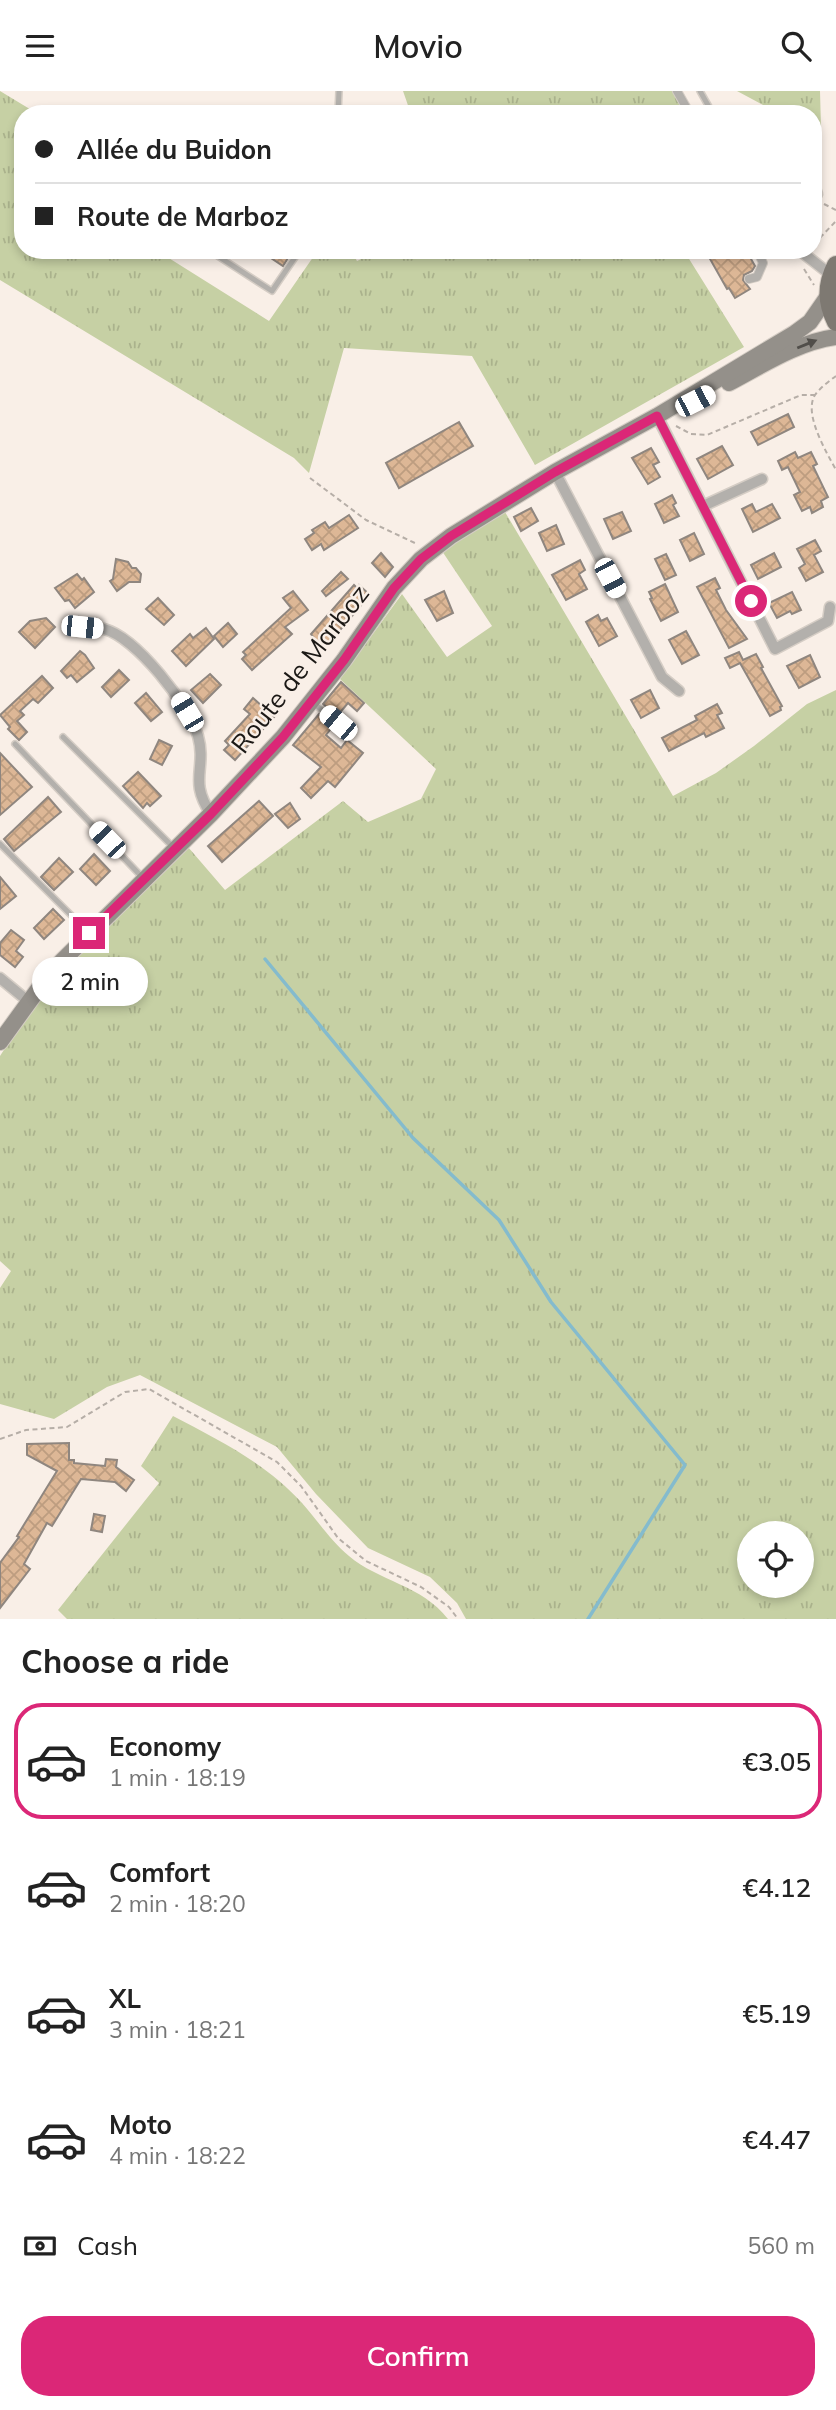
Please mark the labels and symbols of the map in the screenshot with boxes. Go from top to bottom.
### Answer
one-way arrow [797,339,818,350]
car [672,382,719,420]
car [591,555,630,601]
street label: Route de Marboz [223,578,376,760]
route start [735,585,767,617]
car [61,614,104,640]
car [168,689,207,735]
car [316,701,361,745]
car [85,818,130,862]
route end [73,917,105,949]
callout: 2 min [31,957,147,1007]

